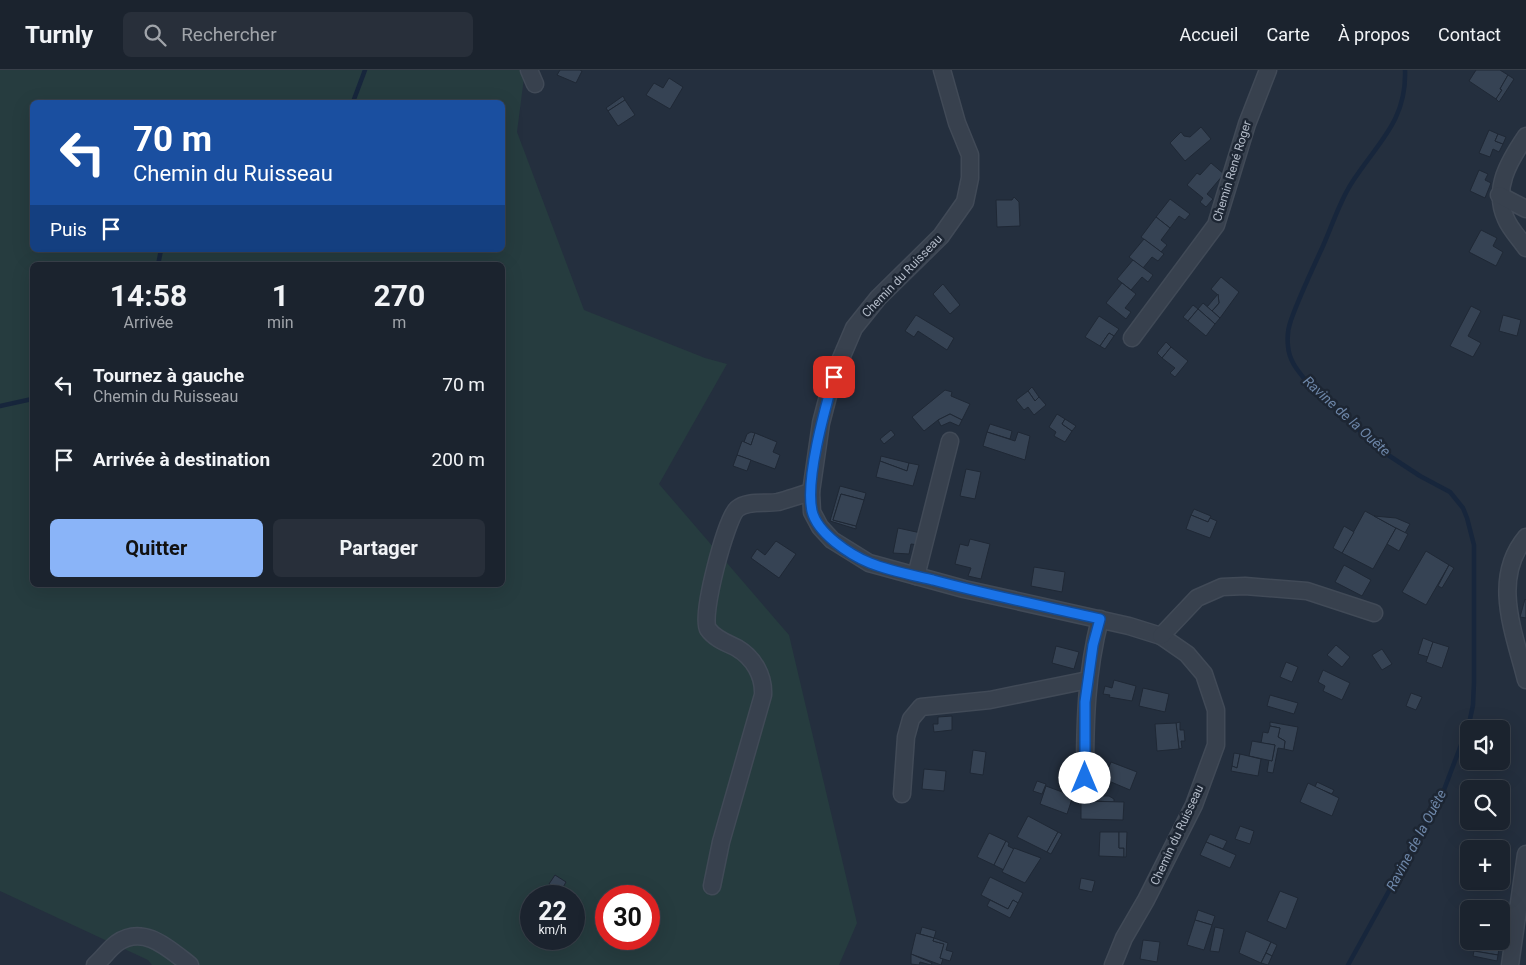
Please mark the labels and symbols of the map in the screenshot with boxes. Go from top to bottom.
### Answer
street label: Chemin René Roger [1210,119,1254,223]
street label: Chemin du Ruisseau [859,232,945,320]
pin [813,356,855,398]
water label: Ravine de la Ouête [1300,373,1394,459]
position arrow [1058,751,1110,803]
street label: Chemin du Ruisseau [1148,783,1206,887]
water label: Ravine de la Ouête [1383,787,1449,893]
speed limit sign: 30 [595,885,660,950]

